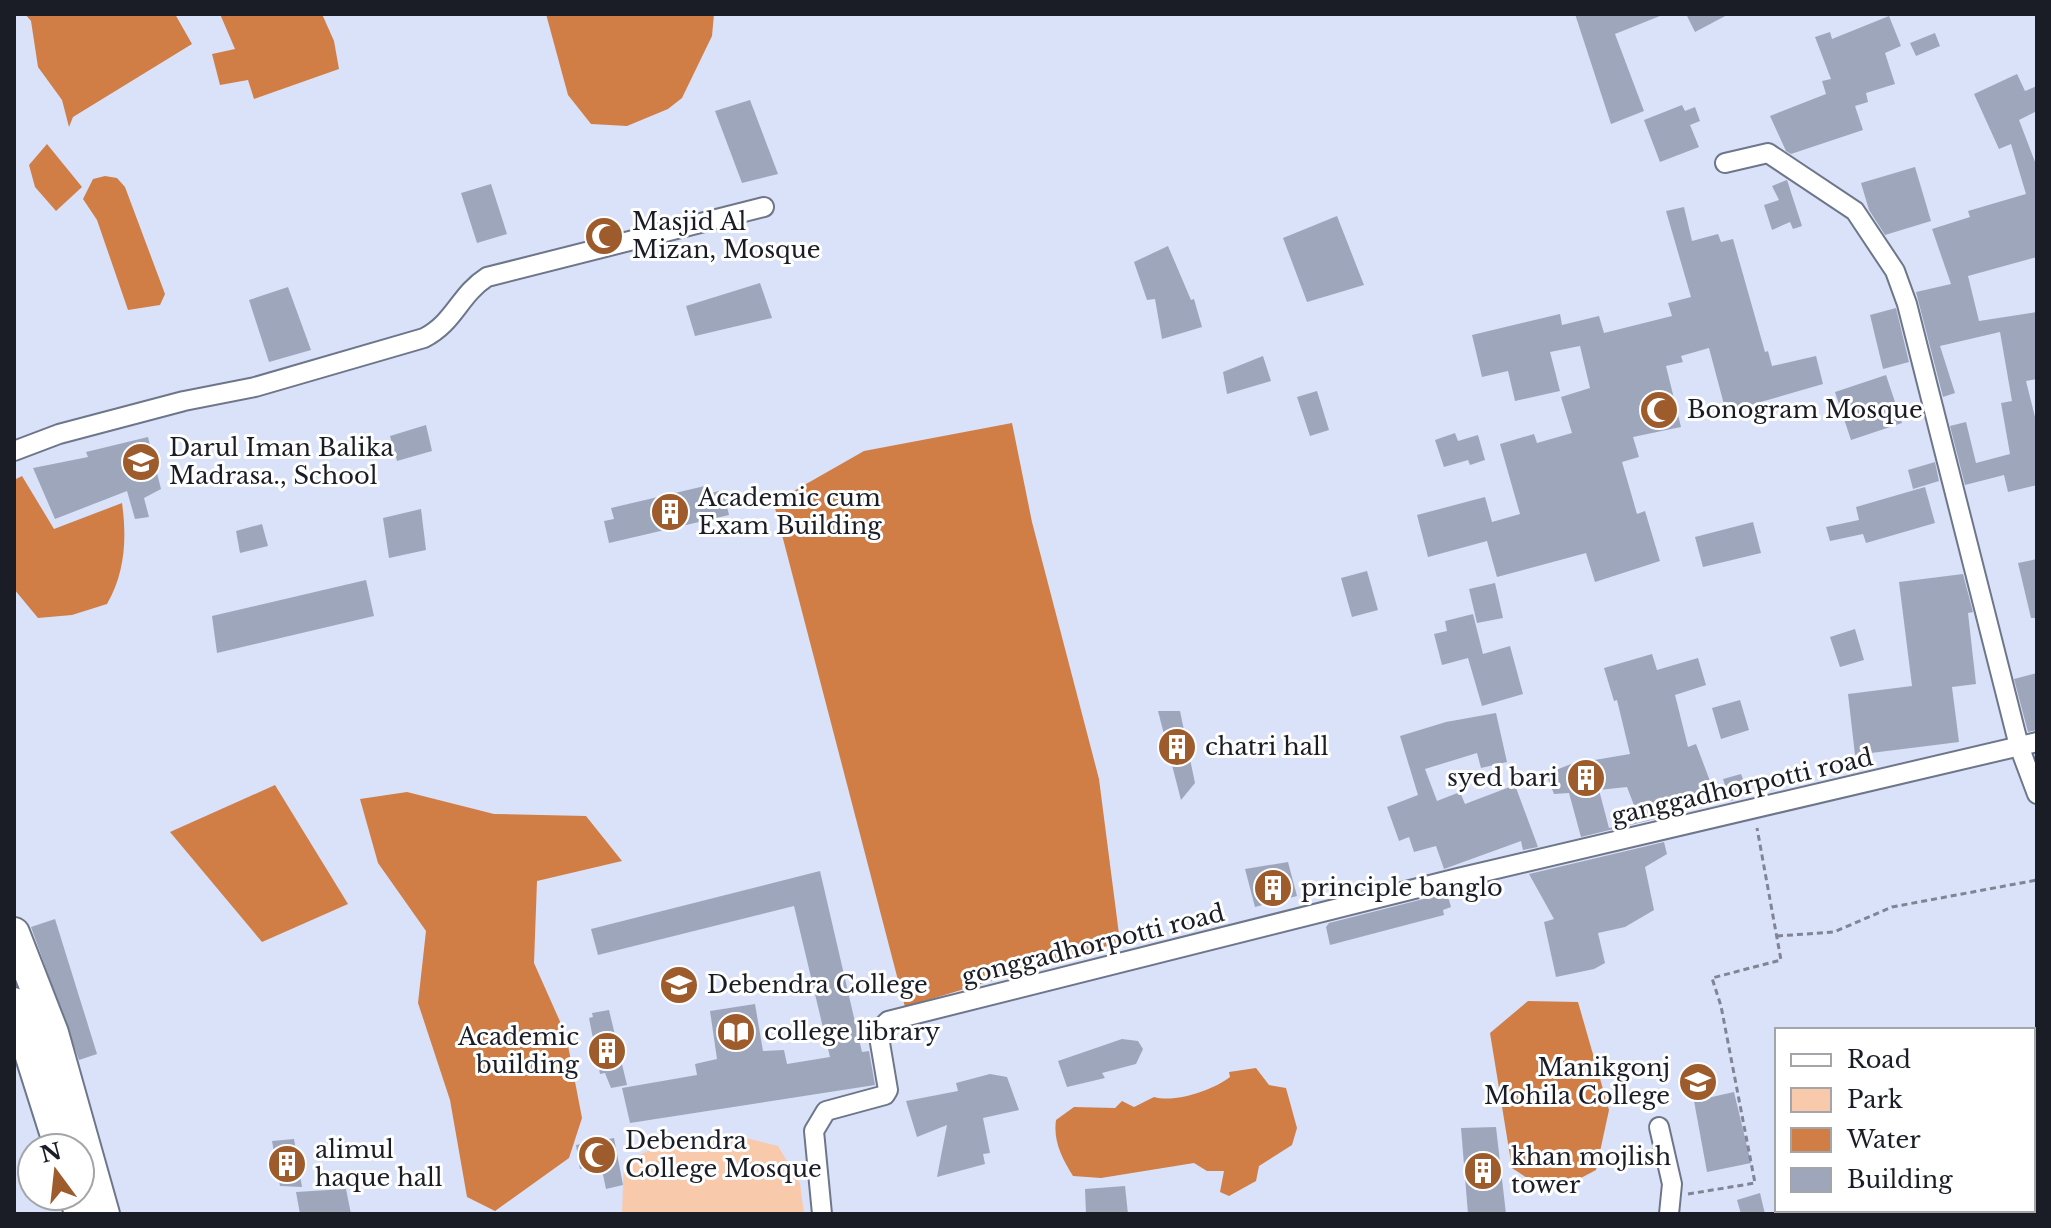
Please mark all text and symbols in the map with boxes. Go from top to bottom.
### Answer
place label: Masjid Al Mizan, Mosque [632,207,821,264]
mosque icon: Masjid Al Mizan, Mosque [583,215,625,257]
mosque icon: Bonogram Mosque [1638,389,1680,431]
place label: Bonogram Mosque [1687,395,1923,424]
place label: Darul Iman Balika Madrasa., School [169,433,394,490]
school or university icon: Darul Iman Balika Madrasa., School [120,441,162,483]
place label: Academic cum Exam Building [697,483,882,540]
building icon: Academic cum Exam Building [649,491,691,533]
building icon: chatri hall [1156,726,1198,768]
place label: chatri hall [1205,732,1329,761]
street label: ganggadhorpotti road [1608,742,1876,831]
building icon: syed bari [1565,757,1607,799]
place label: syed bari [1447,763,1558,792]
building icon: principle banglo [1252,867,1294,909]
place label: principle banglo [1301,873,1503,902]
street label: gonggadhorpotti road [958,898,1227,991]
school or university icon: Debendra College [658,964,700,1006]
place label: Debendra College [707,970,928,999]
library icon: college library [715,1011,757,1053]
place label: college library [764,1017,941,1046]
place label: Academic building [457,1022,580,1079]
legend [1775,1028,2035,1212]
building icon: Academic building [586,1030,628,1072]
text: Road [1847,1045,1911,1074]
place label: Manikgonj Mohila College [1484,1053,1670,1110]
school or university icon: Manikgonj Mohila College [1677,1061,1719,1103]
text: Park [1847,1085,1903,1114]
text: Water [1846,1125,1921,1154]
place label: Debendra College Mosque [625,1126,822,1183]
north arrow [16,1132,96,1212]
mosque icon: Debendra College Mosque [576,1134,618,1176]
place label: alimul haque hall [315,1135,443,1192]
text: N [37,1137,65,1169]
place label: khan mojlish tower [1511,1142,1671,1199]
building icon: alimul haque hall [266,1143,308,1185]
building icon: khan mojlish tower [1462,1150,1504,1192]
text: Building [1847,1165,1953,1194]

